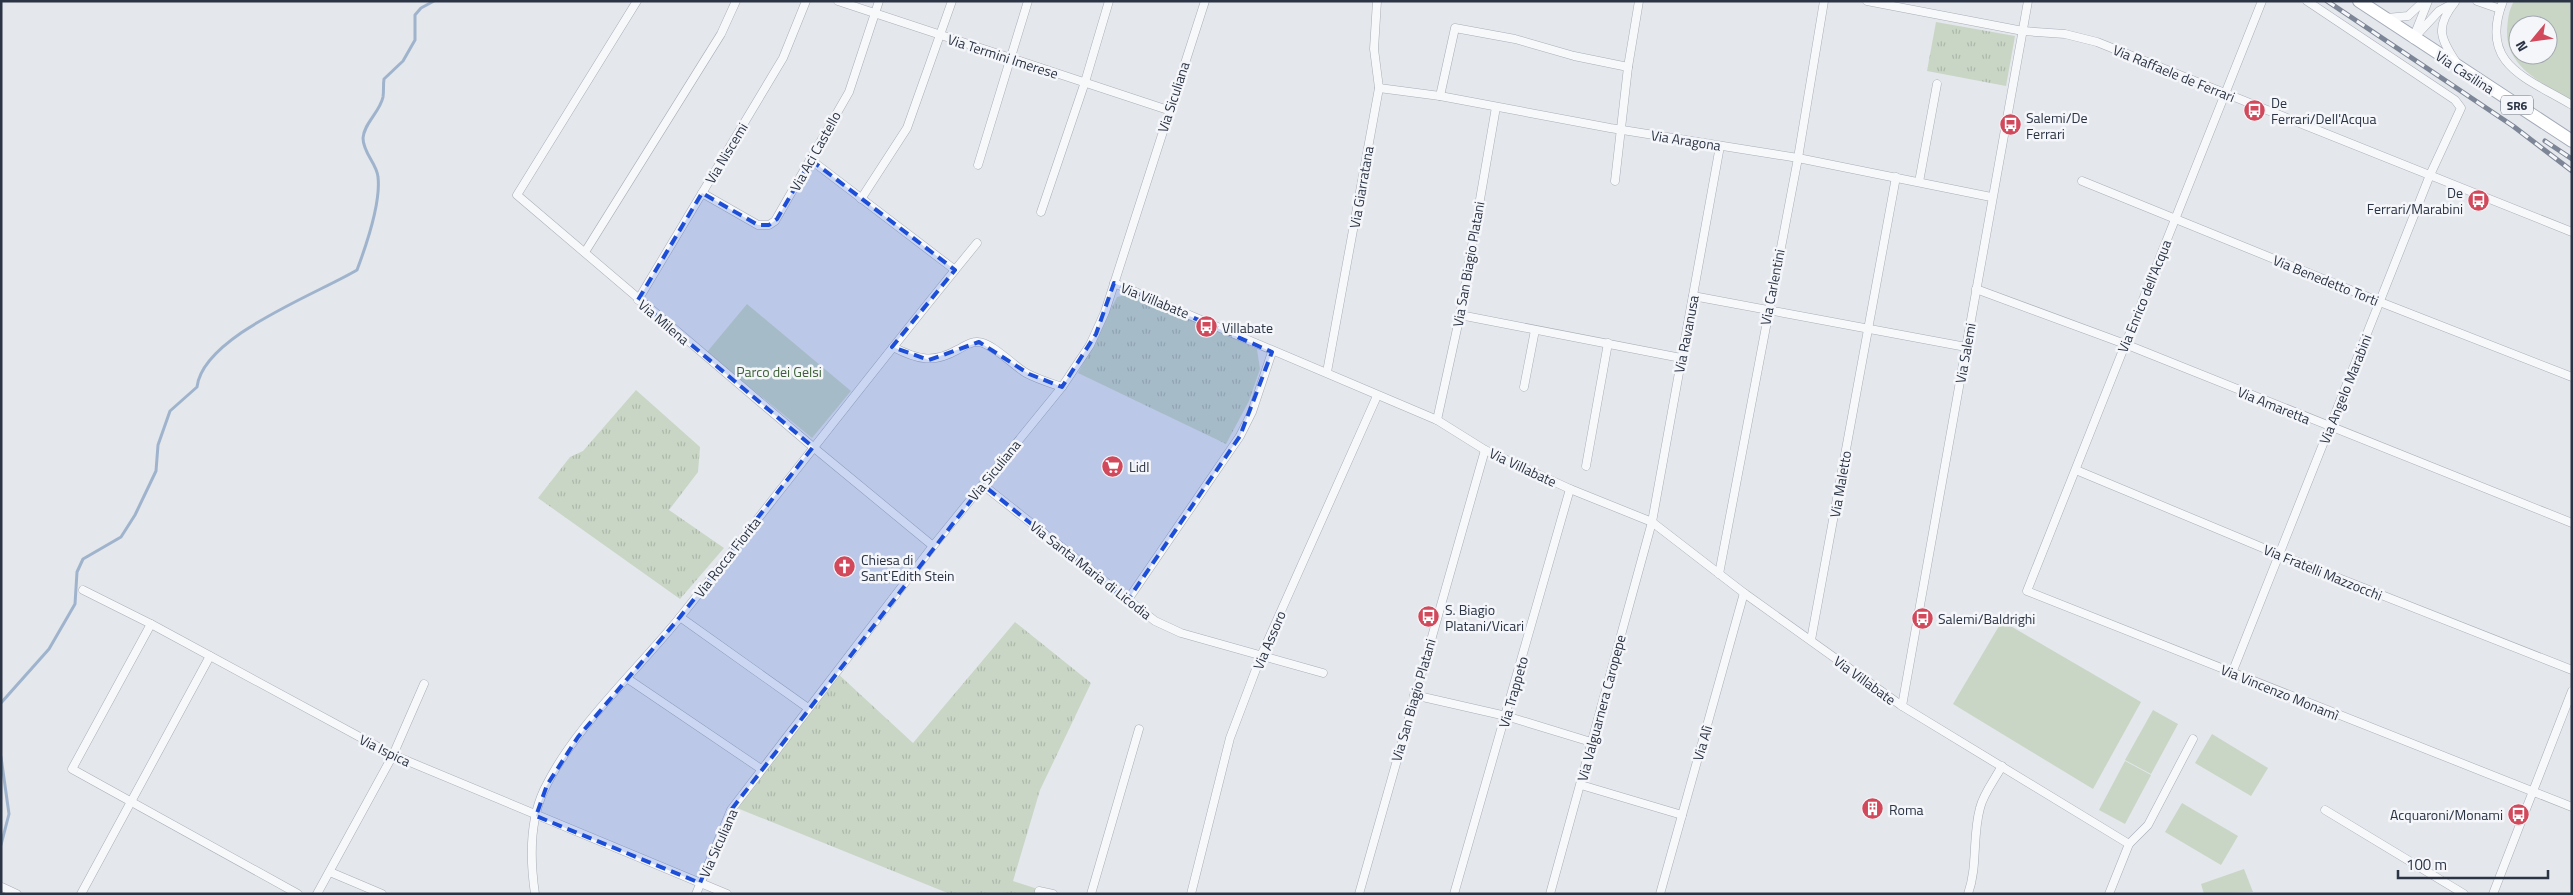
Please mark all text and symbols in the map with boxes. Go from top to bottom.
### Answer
north arrow [2508,15,2558,65]
street label: Via Termini Imerese [945,28,1061,84]
text: N [2510,37,2533,56]
street label: Via Raffaele de Ferrari [2110,39,2238,107]
street label: Via Casilina [2431,45,2499,99]
street label: Via Siculiana [1152,59,1194,135]
place label: De Ferrari/Dell'Acqua [2271,92,2377,129]
road number: SR6 [2501,96,2533,114]
bus stop icon: De Ferrari/Dell'Acqua [2243,98,2267,122]
street label: Via Aci Castello [784,107,846,195]
place label: Salemi/De Ferrari [2026,107,2088,144]
bus stop icon: Salemi/De Ferrari [1998,113,2022,137]
street label: Via Niscemi [699,118,753,188]
street label: Via Aragona [1649,124,1723,156]
street label: Via Giarratana [1343,144,1379,230]
place label: De Ferrari/Marabini [2367,182,2463,219]
bus stop icon: De Ferrari/Marabini [2467,188,2491,212]
street label: Via San Biagio Platani [1447,200,1489,328]
street label: Via Enrico dell'Acqua [2112,236,2176,356]
street label: Via Carlentini [1754,247,1790,327]
street label: Via Benedetto Torti [2270,249,2382,311]
street label: Via Villabate [1118,277,1192,323]
street label: Via Ravanusa [1668,293,1704,375]
street label: Via Milena [634,294,694,350]
bus stop icon: Villabate [1194,315,1218,339]
place label: Villabate [1222,317,1273,338]
street label: Via Salemi [1949,321,1981,385]
street label: Via Angelo Marabini [2313,331,2377,447]
park label: Parco dei Gelsi [736,361,822,382]
street label: Via Amaretta [2234,381,2314,429]
street label: Via Siculiana [963,435,1025,505]
street label: Via Villabate [1486,442,1560,492]
street label: Via Maletto [1824,449,1856,519]
supermarket icon: Lidl [1101,454,1125,478]
place label: Lidl [1129,456,1149,477]
street label: Via Rocca Fiorita [689,512,765,602]
street label: Via Santa Maria di Licodia [1026,516,1156,624]
street label: Via Fratelli Mazzocchi [2260,539,2386,605]
place label: Chiesa di Sant'Edith Stein [861,549,955,586]
church icon: Chiesa di Sant'Edith Stein [833,555,857,579]
place label: S. Biagio Platani/Vicari [1445,599,1524,636]
bus stop icon: S. Biagio Platani/Vicari [1417,605,1441,629]
bus stop icon: Salemi/Baldrighi [1910,606,1934,630]
street label: Via Assoro [1247,607,1291,673]
place label: Salemi/Baldrighi [1938,608,2035,629]
street label: Via Valguarnera Caropepe [1571,632,1631,784]
street label: Via San Biagio Platani [1385,636,1441,764]
street label: Via Villabate [1830,650,1900,710]
street label: Via Trappeto [1493,654,1533,730]
street label: Via Vincenzo Monamì [2218,659,2342,725]
street label: Via Alì [1687,723,1717,763]
street label: Via Ispica [356,729,414,771]
building icon: Roma [1861,797,1885,821]
place label: Roma [1889,799,1924,820]
bus stop icon: Acquaroni/Monami [2507,802,2531,826]
place label: Acquaroni/Monami [2390,804,2503,825]
street label: Via Siculiana [693,805,743,881]
scale bar [2398,848,2548,880]
text: 100 m [2406,853,2447,876]

